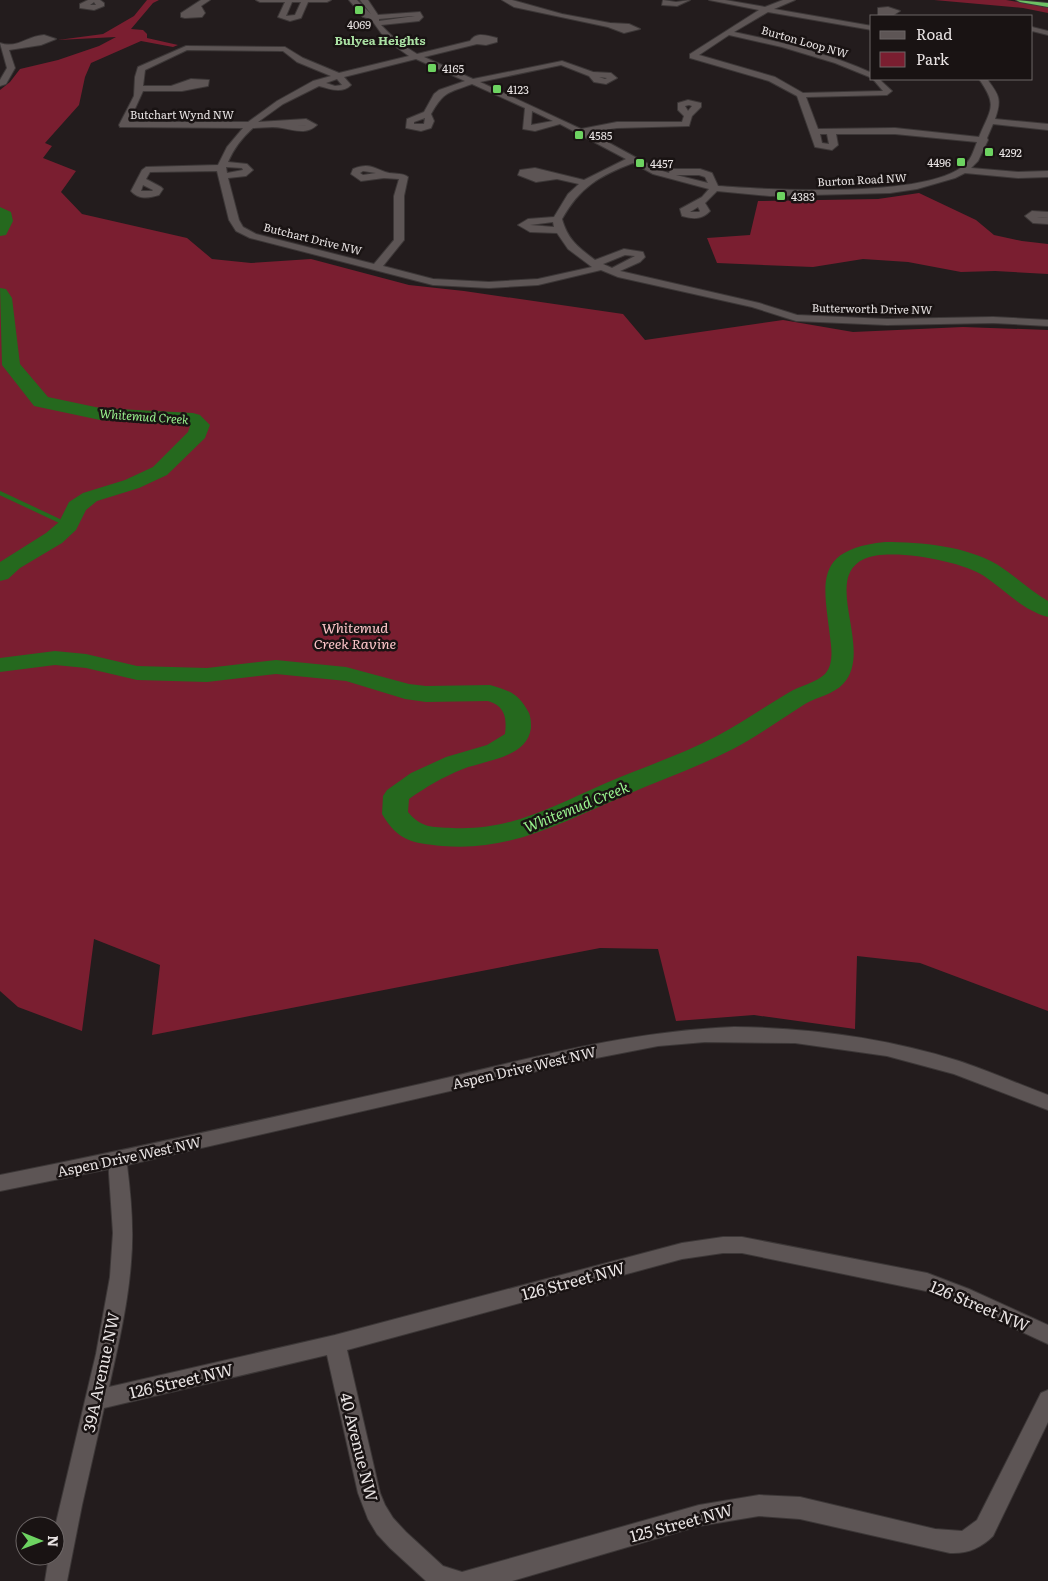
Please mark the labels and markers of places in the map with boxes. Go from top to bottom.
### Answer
marker: 4069 [353,4,365,16]
place label: 4069 [347,16,371,32]
place label: 4165 [442,60,464,76]
marker: 4165 [426,62,438,74]
place label: 4123 [507,81,529,97]
marker: 4123 [491,83,503,95]
place label: 4585 [589,127,613,143]
marker: 4585 [573,129,585,141]
place label: 4292 [999,144,1022,160]
marker: 4292 [983,146,995,158]
place label: 4496 [927,154,951,170]
place label: 4457 [650,155,674,171]
marker: 4496 [955,156,967,168]
marker: 4457 [634,157,646,169]
place label: 4383 [791,188,815,204]
marker: 4383 [775,190,787,202]

